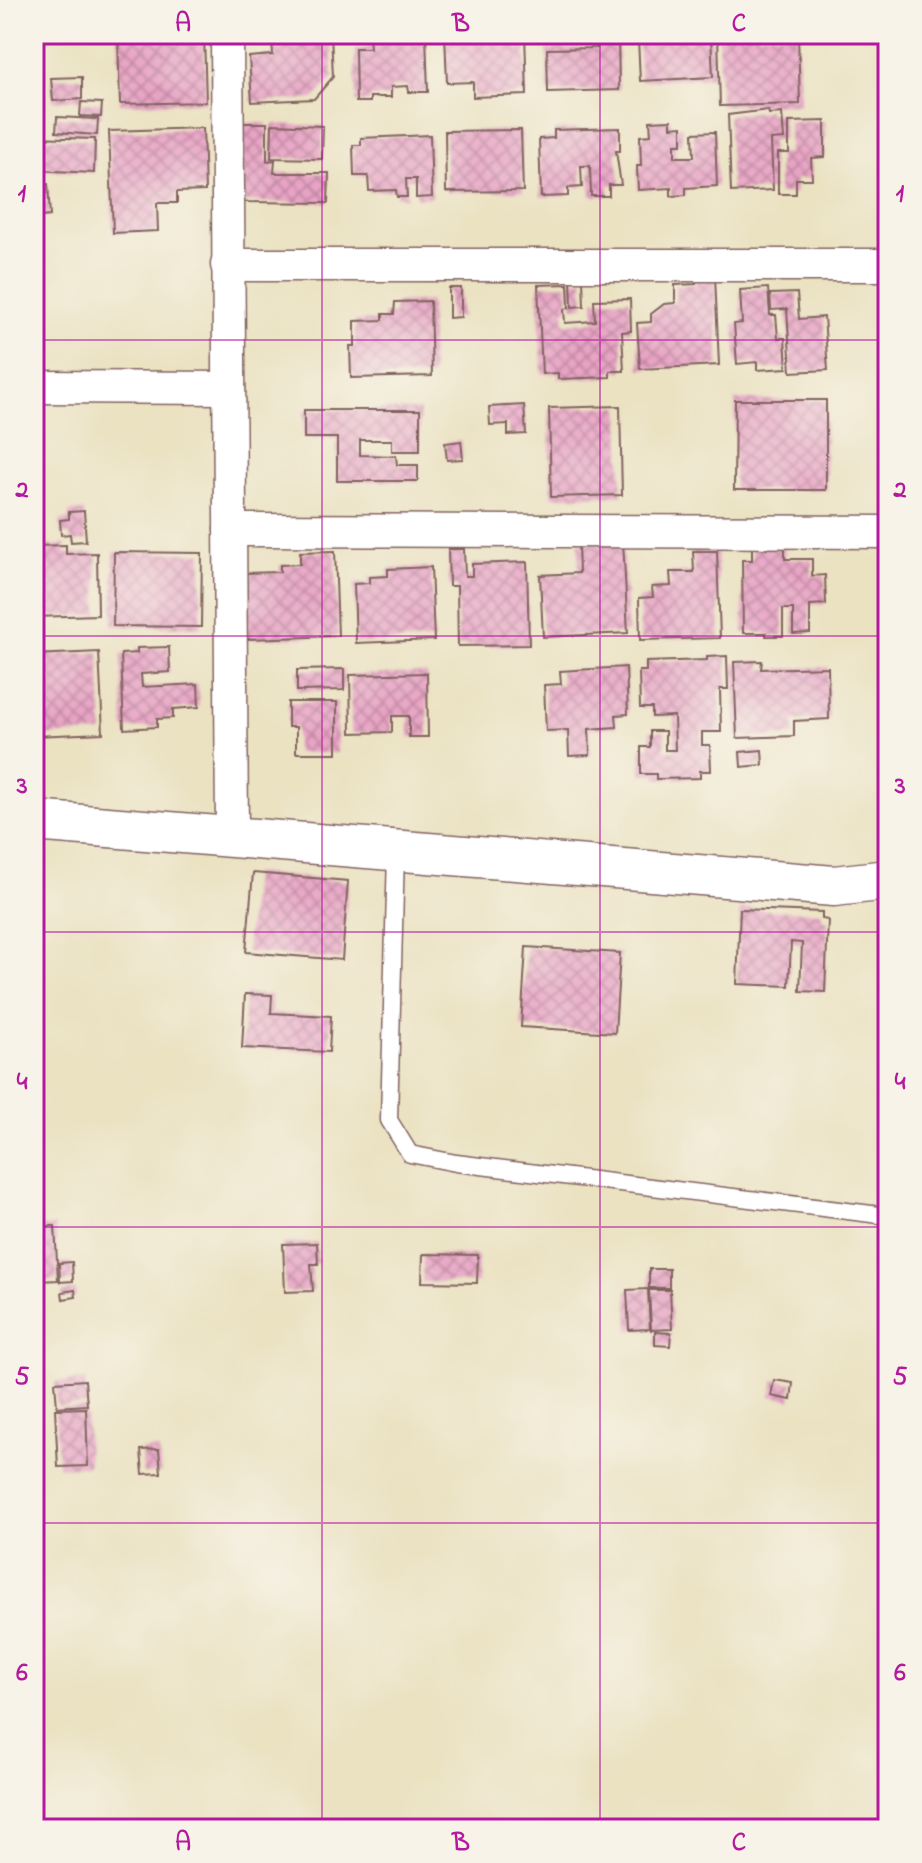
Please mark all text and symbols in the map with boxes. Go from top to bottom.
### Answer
text: A [175,6,191,44]
text: B [451,6,470,44]
text: C [732,6,746,44]
text: 1 [18,176,27,214]
text: 1 [896,176,905,214]
text: 2 [15,472,29,510]
text: 2 [893,472,907,510]
text: 3 [16,768,28,806]
text: 3 [894,768,906,806]
text: 4 [17,1064,28,1102]
text: 4 [895,1064,906,1102]
text: 5 [15,1359,30,1397]
text: 5 [893,1359,908,1397]
text: 6 [16,1655,28,1693]
text: 6 [894,1655,906,1693]
text: A [175,1825,191,1863]
text: B [451,1825,470,1863]
text: C [732,1825,746,1863]

